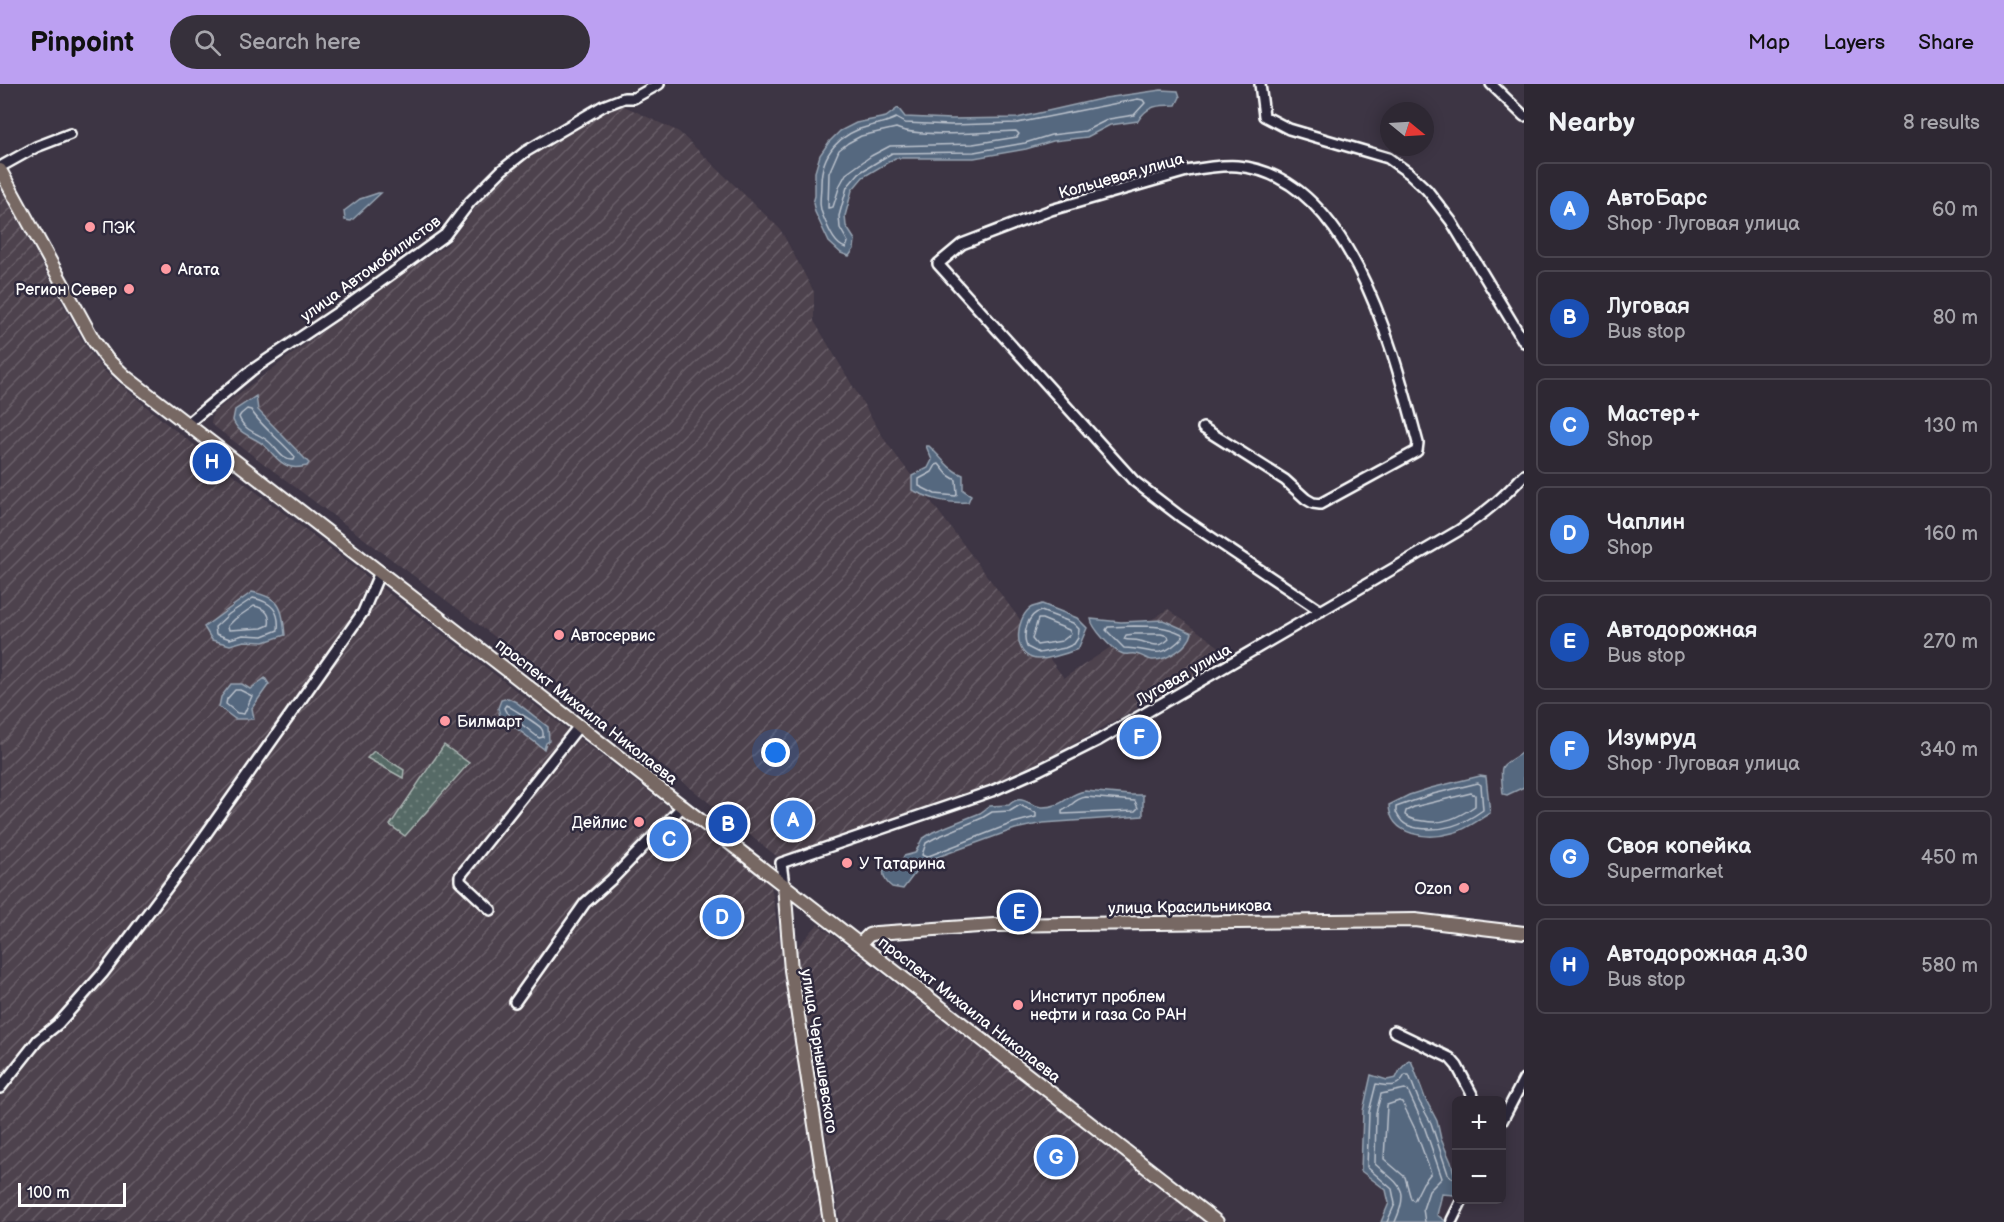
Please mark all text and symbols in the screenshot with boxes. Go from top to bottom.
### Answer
search box [170,15,590,69]
text: Pinpoint [30,26,134,59]
icon: search [191,26,224,59]
text: Search here [239,29,361,56]
text: Map [1748,30,1790,55]
text: Layers [1823,30,1885,55]
text: Share [1918,30,1974,55]
north arrow [1380,102,1434,156]
text: Nearby [1548,108,1635,139]
text: 8 results [1903,111,1980,135]
street label: Кольцевая улица [1057,149,1187,203]
text: АвтоБарс [1607,185,1707,212]
text: A [1563,198,1576,222]
text: 60 m [1932,198,1978,222]
street label: улица Автомобилистов [297,212,445,326]
text: Shop · Луговая улица [1607,212,1800,236]
place label: ПЭК [102,219,136,238]
marker: ПЭК [83,220,97,234]
place label: Агата [177,261,220,280]
marker: Агата [159,262,173,276]
place label: Регион Север [15,281,117,300]
marker: Регион Север [122,282,136,296]
text: Луговая [1607,293,1690,320]
text: B [1562,306,1577,330]
text: 80 m [1933,306,1978,330]
text: Bus stop [1607,320,1686,344]
text: Мастер+ [1607,401,1702,428]
text: C [1562,414,1577,438]
text: 130 m [1924,414,1978,438]
text: Shop [1607,428,1653,452]
pin: H [192,440,232,484]
text: Чаплин [1607,509,1685,536]
text: D [1563,522,1576,546]
text: 160 m [1924,522,1978,546]
text: Shop [1607,536,1653,560]
text: Автодорожная [1607,617,1757,644]
place label: Автосервис [570,627,656,646]
marker: Автосервис [552,628,566,642]
text: E [1563,630,1576,654]
text: 270 m [1923,630,1978,654]
street label: проспект Михаила Николаева [491,635,681,790]
street label: Луговая улица [1132,640,1235,711]
text: Bus stop [1607,644,1686,668]
place label: Билмарт [457,713,523,732]
marker: Билмарт [438,714,452,728]
pin: F [1120,714,1158,760]
text: Изумруд [1607,725,1696,752]
your location [761,738,790,767]
text: F [1563,738,1576,762]
text: 340 m [1920,738,1978,762]
text: Shop · Луговая улица [1607,752,1800,776]
pin: A [774,798,812,842]
pin: B [708,802,748,846]
place label: Дейлис [572,814,627,833]
marker: Дейлис [632,815,646,829]
pin: C [650,816,688,861]
text: Своя копейка [1607,833,1751,860]
text: G [1562,846,1577,870]
text: 450 m [1921,846,1978,870]
place label: У Татарина [859,855,946,874]
marker: У Татарина [840,856,854,870]
text: Supermarket [1607,860,1723,884]
place label: Ozon [1414,880,1452,899]
marker: Ozon [1457,881,1471,895]
pin: E [1000,890,1038,934]
pin: D [702,894,742,940]
street label: улица Красильникова [1108,897,1273,918]
street label: проспект Михаила Николаева [874,933,1064,1088]
text: Автодорожная д.30 [1607,941,1808,968]
text: H [1562,954,1577,978]
text: 580 m [1921,954,1978,978]
street label: улица Чернышевского [796,968,841,1135]
text: Bus stop [1607,968,1686,992]
place label: Институт проблем нефти и газа Со РАН [1030,988,1187,1025]
marker: Институт проблем нефти и газа Со РАН [1011,998,1025,1012]
map controls [1452,1096,1506,1204]
button: + [1452,1096,1506,1150]
pin: G [1036,1134,1076,1180]
button: − [1452,1150,1506,1204]
scale bar [18,1180,126,1208]
text: 100 m [27,1184,70,1203]

